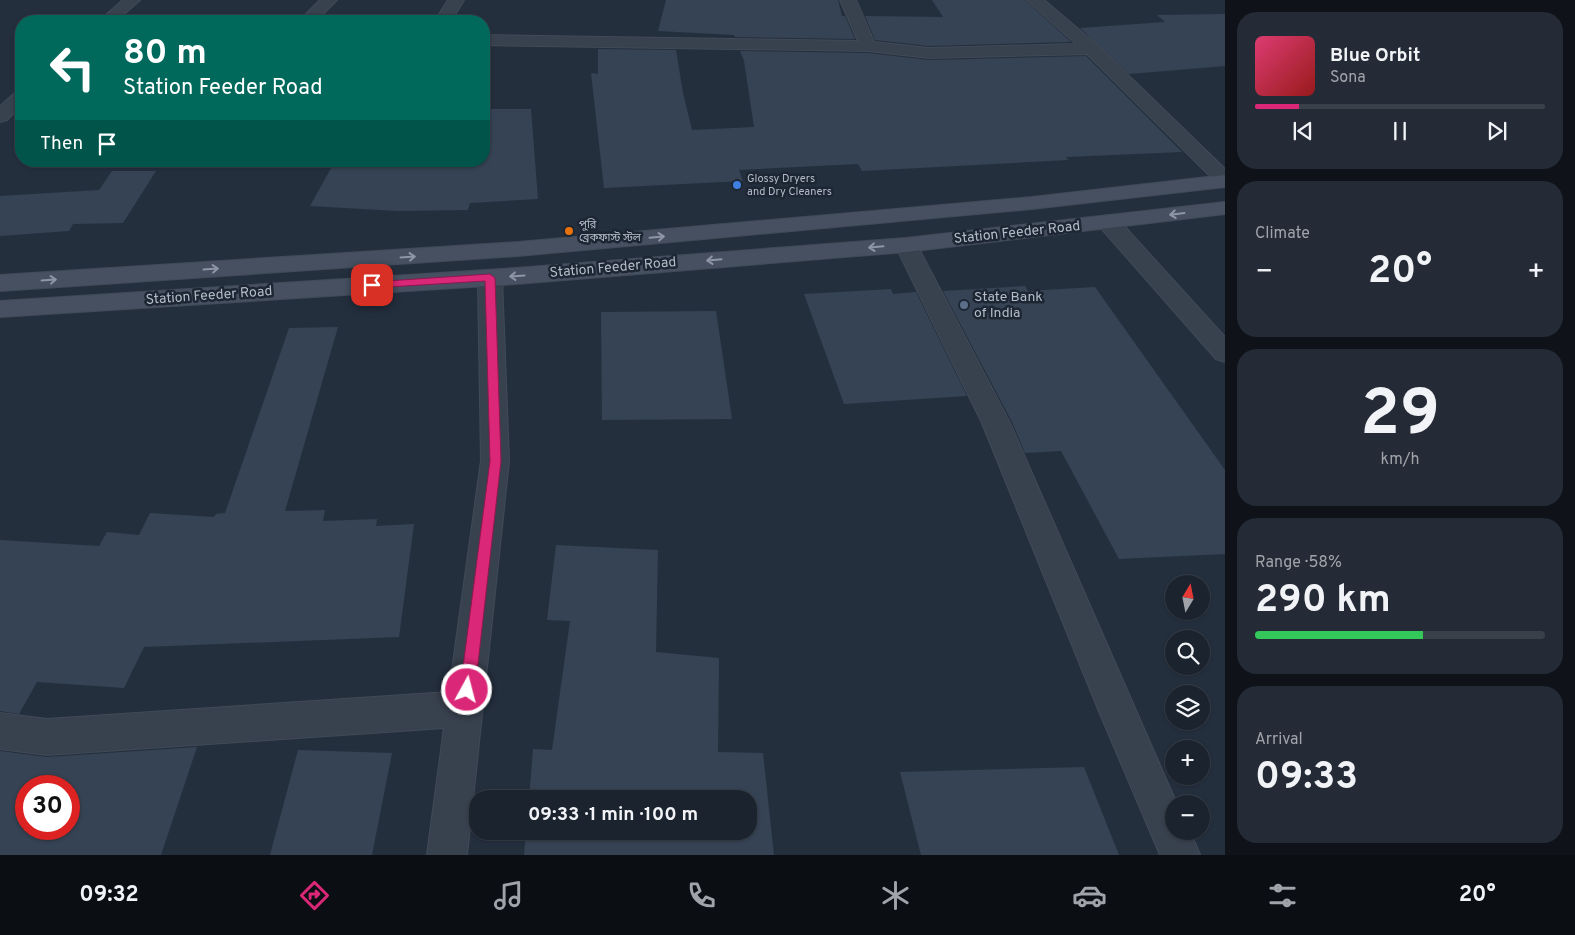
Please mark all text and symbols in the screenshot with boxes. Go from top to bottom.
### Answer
text: 80 m [123,32,207,76]
icon: left [40,35,105,100]
text: Blue Orbit [1330,44,1420,68]
text: Sona [1330,68,1366,88]
text: Station Feeder Road [123,75,323,102]
icon: previous [1289,117,1317,145]
icon: pause [1386,117,1414,145]
icon: next [1483,117,1511,145]
icon: arrive [93,130,121,158]
text: Then [40,132,83,156]
place label: Glossy Dryers and Dry Cleaners [747,172,832,199]
marker: Glossy Dryers and Dry Cleaners [731,179,743,191]
one-way arrow [1169,209,1185,219]
place label: পুরি ব্রেকফাস্ট স্টল [579,218,642,245]
street label: Station Feeder Road [953,218,1081,248]
text: Climate [1255,224,1310,244]
marker: পুরি ব্রেকফাস্ট স্টল [563,225,575,237]
one-way arrow [649,232,665,242]
one-way arrow [868,243,884,252]
text: 20° [1368,248,1432,297]
one-way arrow [400,252,416,261]
street label: Station Feeder Road [549,254,677,282]
text: − [1255,255,1273,291]
text: + [1527,255,1545,291]
one-way arrow [706,256,722,265]
pin [351,264,393,306]
one-way arrow [203,265,219,274]
icon: arrive [358,271,386,299]
one-way arrow [509,271,525,280]
one-way arrow [40,275,56,284]
street label: Station Feeder Road [145,283,273,309]
place label: State Bank of India [974,289,1043,322]
marker: State Bank of India [958,299,970,311]
text: 29 [1360,376,1440,458]
text: km/h [1381,450,1419,470]
text: Range · 58% [1255,553,1342,573]
north arrow [1165,575,1210,620]
map controls [1165,575,1210,840]
text: 290 km [1255,577,1391,626]
button: search [1165,630,1210,675]
position arrow [440,663,492,715]
button: layers [1165,685,1210,730]
text: Arrival [1255,730,1303,750]
button: + [1165,740,1210,785]
text: 09:33 [1255,754,1358,803]
speed limit sign: 30 [15,775,80,840]
button: − [1165,795,1210,840]
text: 09:33 · 1 min · 100 m [528,803,698,827]
icon: directions [297,878,332,913]
icon: music [491,878,526,913]
icon: phone [684,878,719,913]
icon: climate [878,878,913,913]
icon: car [1072,878,1107,913]
icon: filters [1265,878,1300,913]
text: 09:32 [79,882,139,909]
text: 20° [1459,882,1496,909]

